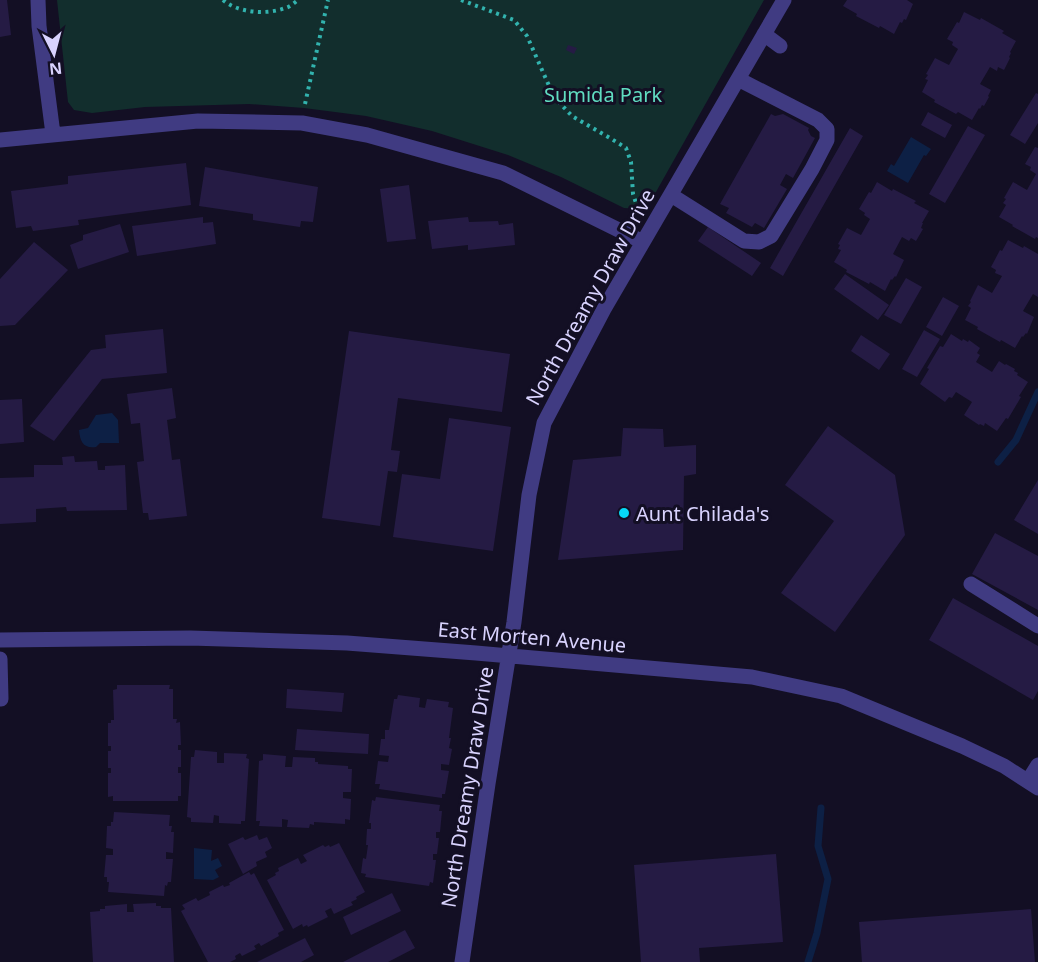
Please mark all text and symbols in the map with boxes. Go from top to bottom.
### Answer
north arrow [24,24,84,84]
text: N [48,57,63,81]
park label: Sumida Park [544,81,662,108]
street label: North Dreamy Draw Drive [519,184,661,410]
place label: Aunt Chilada's [636,500,769,527]
marker: Aunt Chilada's [617,506,631,520]
street label: East Morten Avenue [437,615,627,659]
street label: North Dreamy Draw Drive [435,665,499,909]

